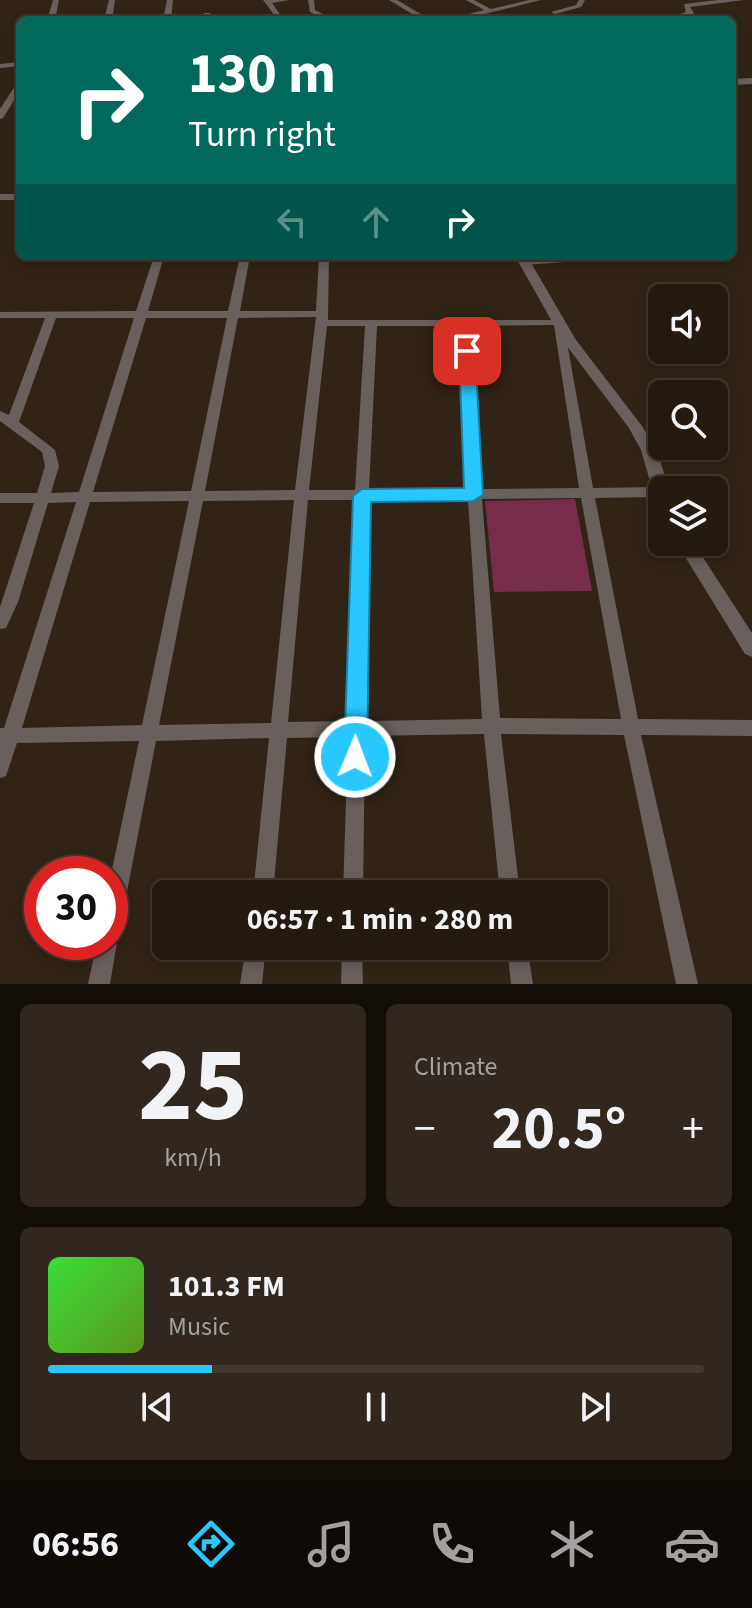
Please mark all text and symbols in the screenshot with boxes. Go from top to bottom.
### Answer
text: 130 m [188,35,336,114]
icon: right [56,48,160,152]
text: Turn right [188,109,336,160]
icon: left [270,200,314,244]
icon: ahead [354,200,398,244]
icon: right [438,200,482,244]
map controls [648,284,728,556]
button: sound [648,284,728,364]
pin [433,317,501,385]
icon: arrive [445,329,489,373]
button: search [648,380,728,460]
button: layers [648,476,728,556]
position arrow [313,715,397,799]
speed limit sign: 30 [24,856,128,960]
text: 06:57 · 1 min · 280 m [247,898,513,941]
text: 25 [138,1013,248,1161]
text: Climate [414,1048,498,1085]
text: 20.5° [492,1087,626,1172]
text: − [414,1098,436,1161]
text: + [682,1098,704,1161]
text: km/h [164,1139,222,1176]
text: 101.3 FM [168,1265,285,1308]
text: Music [168,1308,230,1345]
icon: previous [135,1385,179,1429]
icon: pause [354,1385,398,1429]
icon: next [573,1385,617,1429]
icon: directions [183,1516,239,1572]
icon: music [303,1516,359,1572]
icon: phone [424,1516,480,1572]
icon: climate [544,1516,600,1572]
icon: car [664,1516,720,1572]
text: 06:56 [32,1519,119,1570]

